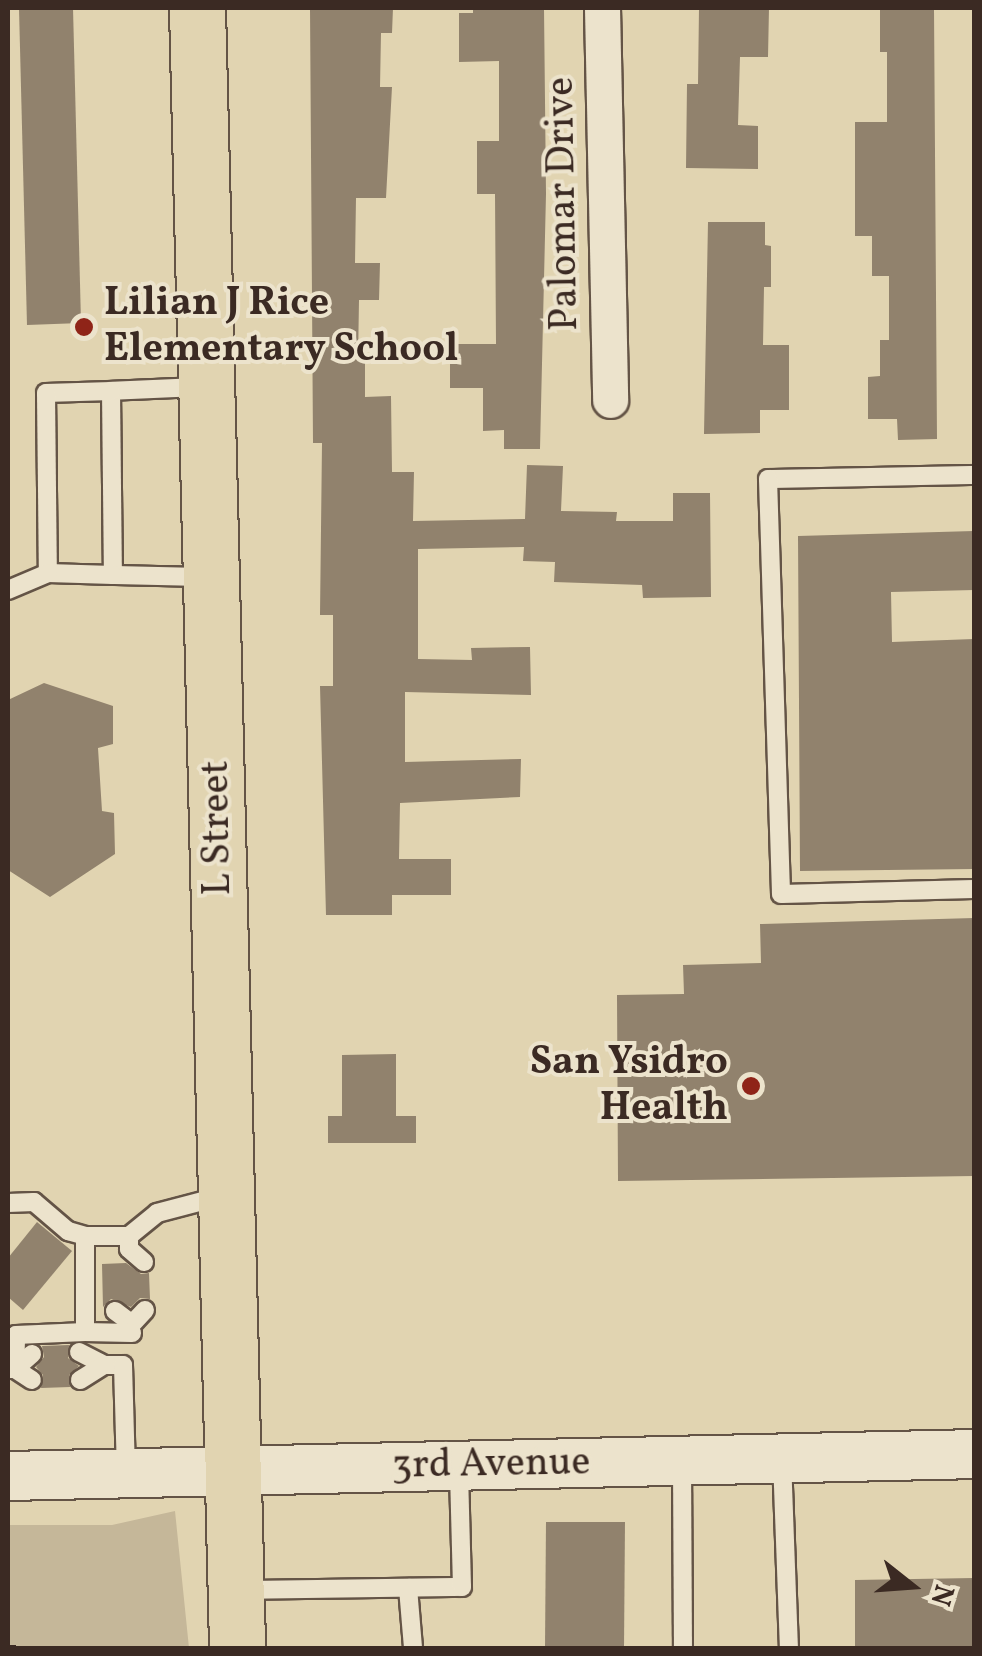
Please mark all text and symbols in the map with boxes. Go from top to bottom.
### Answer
street label: Palomar Drive [538,77,590,331]
place label: Lilian J Rice Elementary School [104,280,459,374]
marker: Lilian J Rice Elementary School [73,316,95,338]
street label: L Street [193,760,243,896]
place label: San Ysidro Health [529,1039,728,1133]
marker: San Ysidro Health [738,1073,764,1099]
street label: 3rd Avenue [391,1439,591,1491]
north arrow [862,1536,962,1636]
text: N [920,1579,963,1610]

